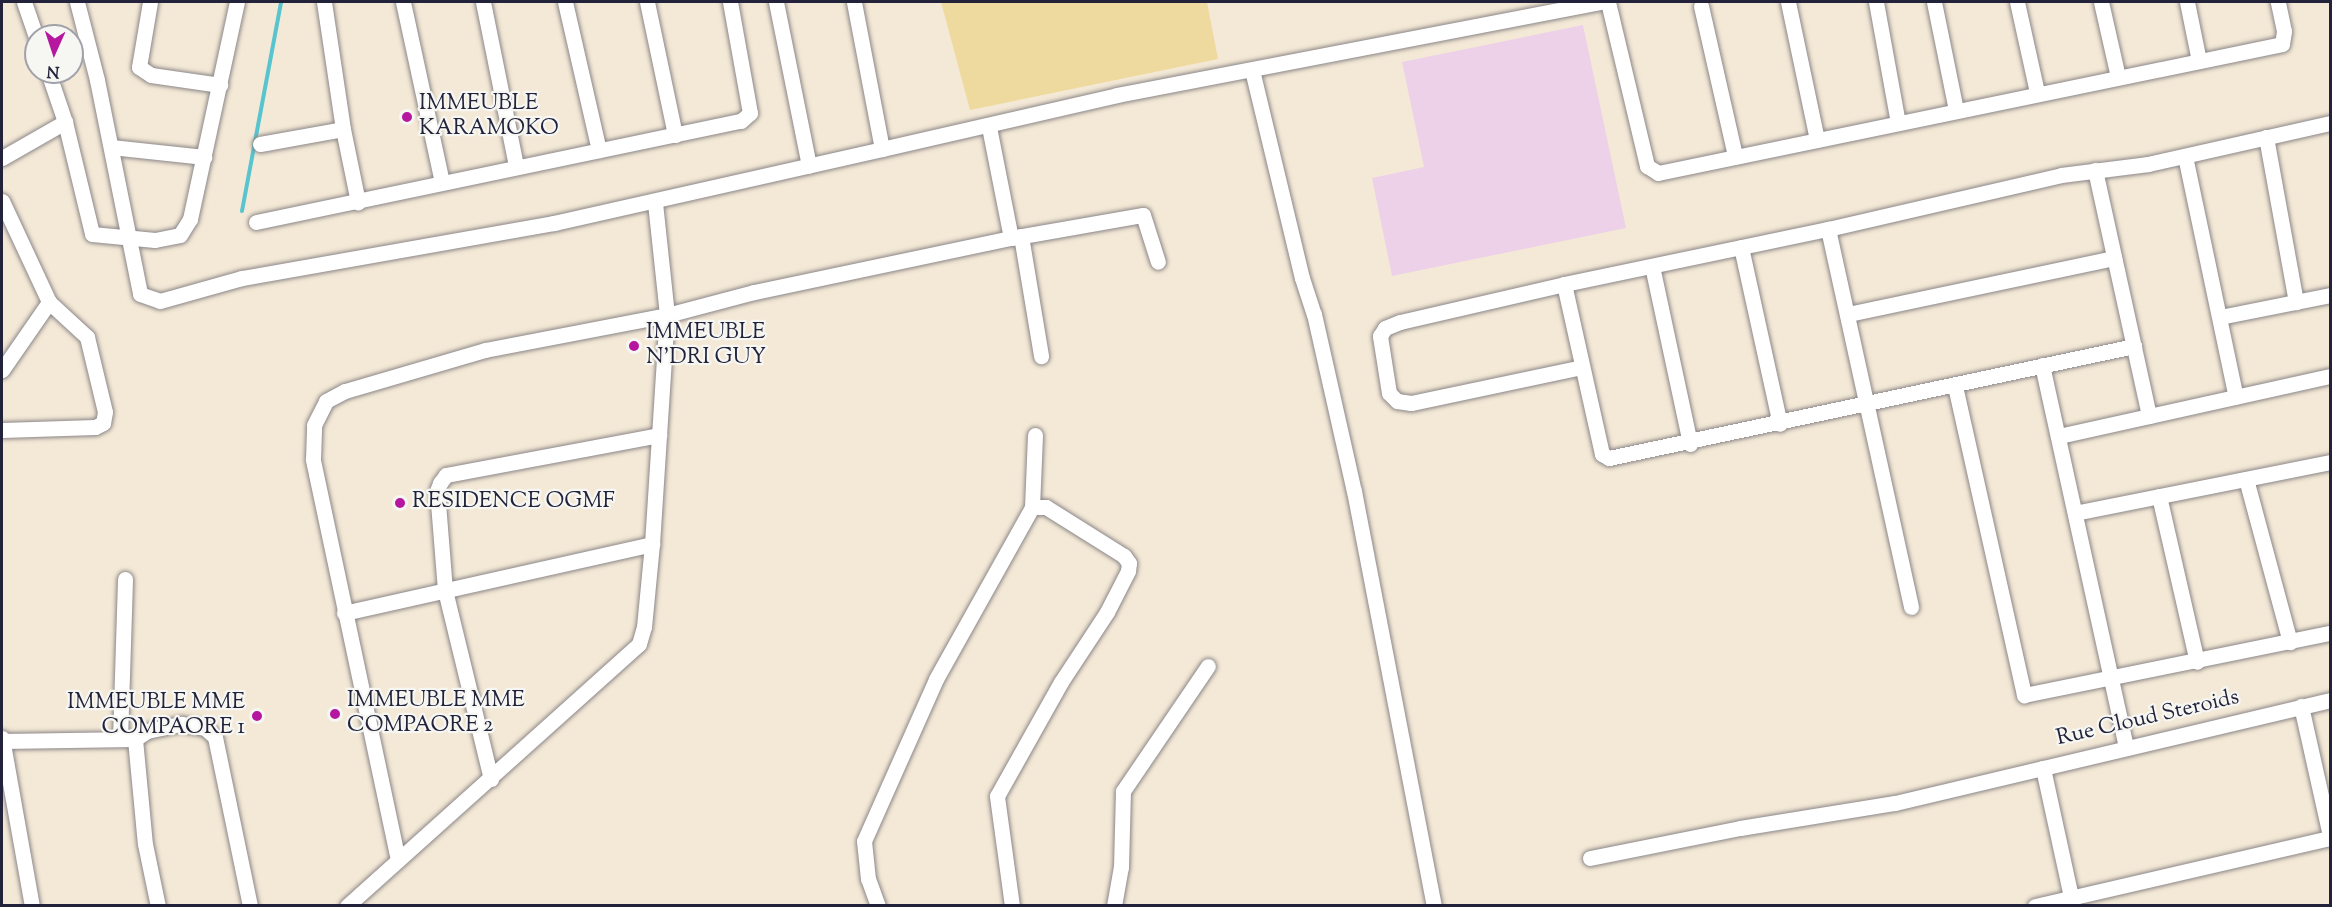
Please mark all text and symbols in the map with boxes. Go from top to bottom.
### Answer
north arrow [24,24,84,84]
text: N [46,59,60,82]
place label: IMMEUBLE KARAMOKO [419,91,559,142]
marker: IMMEUBLE KARAMOKO [400,110,414,124]
place label: IMMEUBLE N'DRI GUY [646,320,766,372]
marker: IMMEUBLE N'DRI GUY [627,339,641,353]
place label: RESIDENCE OGMF [412,490,615,516]
marker: RESIDENCE OGMF [393,496,407,510]
street label: Rue Cloud Steroids [2054,685,2242,753]
place label: IMMEUBLE MME COMPAORE 2 [347,688,525,740]
place label: IMMEUBLE MME COMPAORE 1 [67,690,245,742]
marker: IMMEUBLE MME COMPAORE 2 [328,707,342,721]
marker: IMMEUBLE MME COMPAORE 1 [250,709,264,723]

